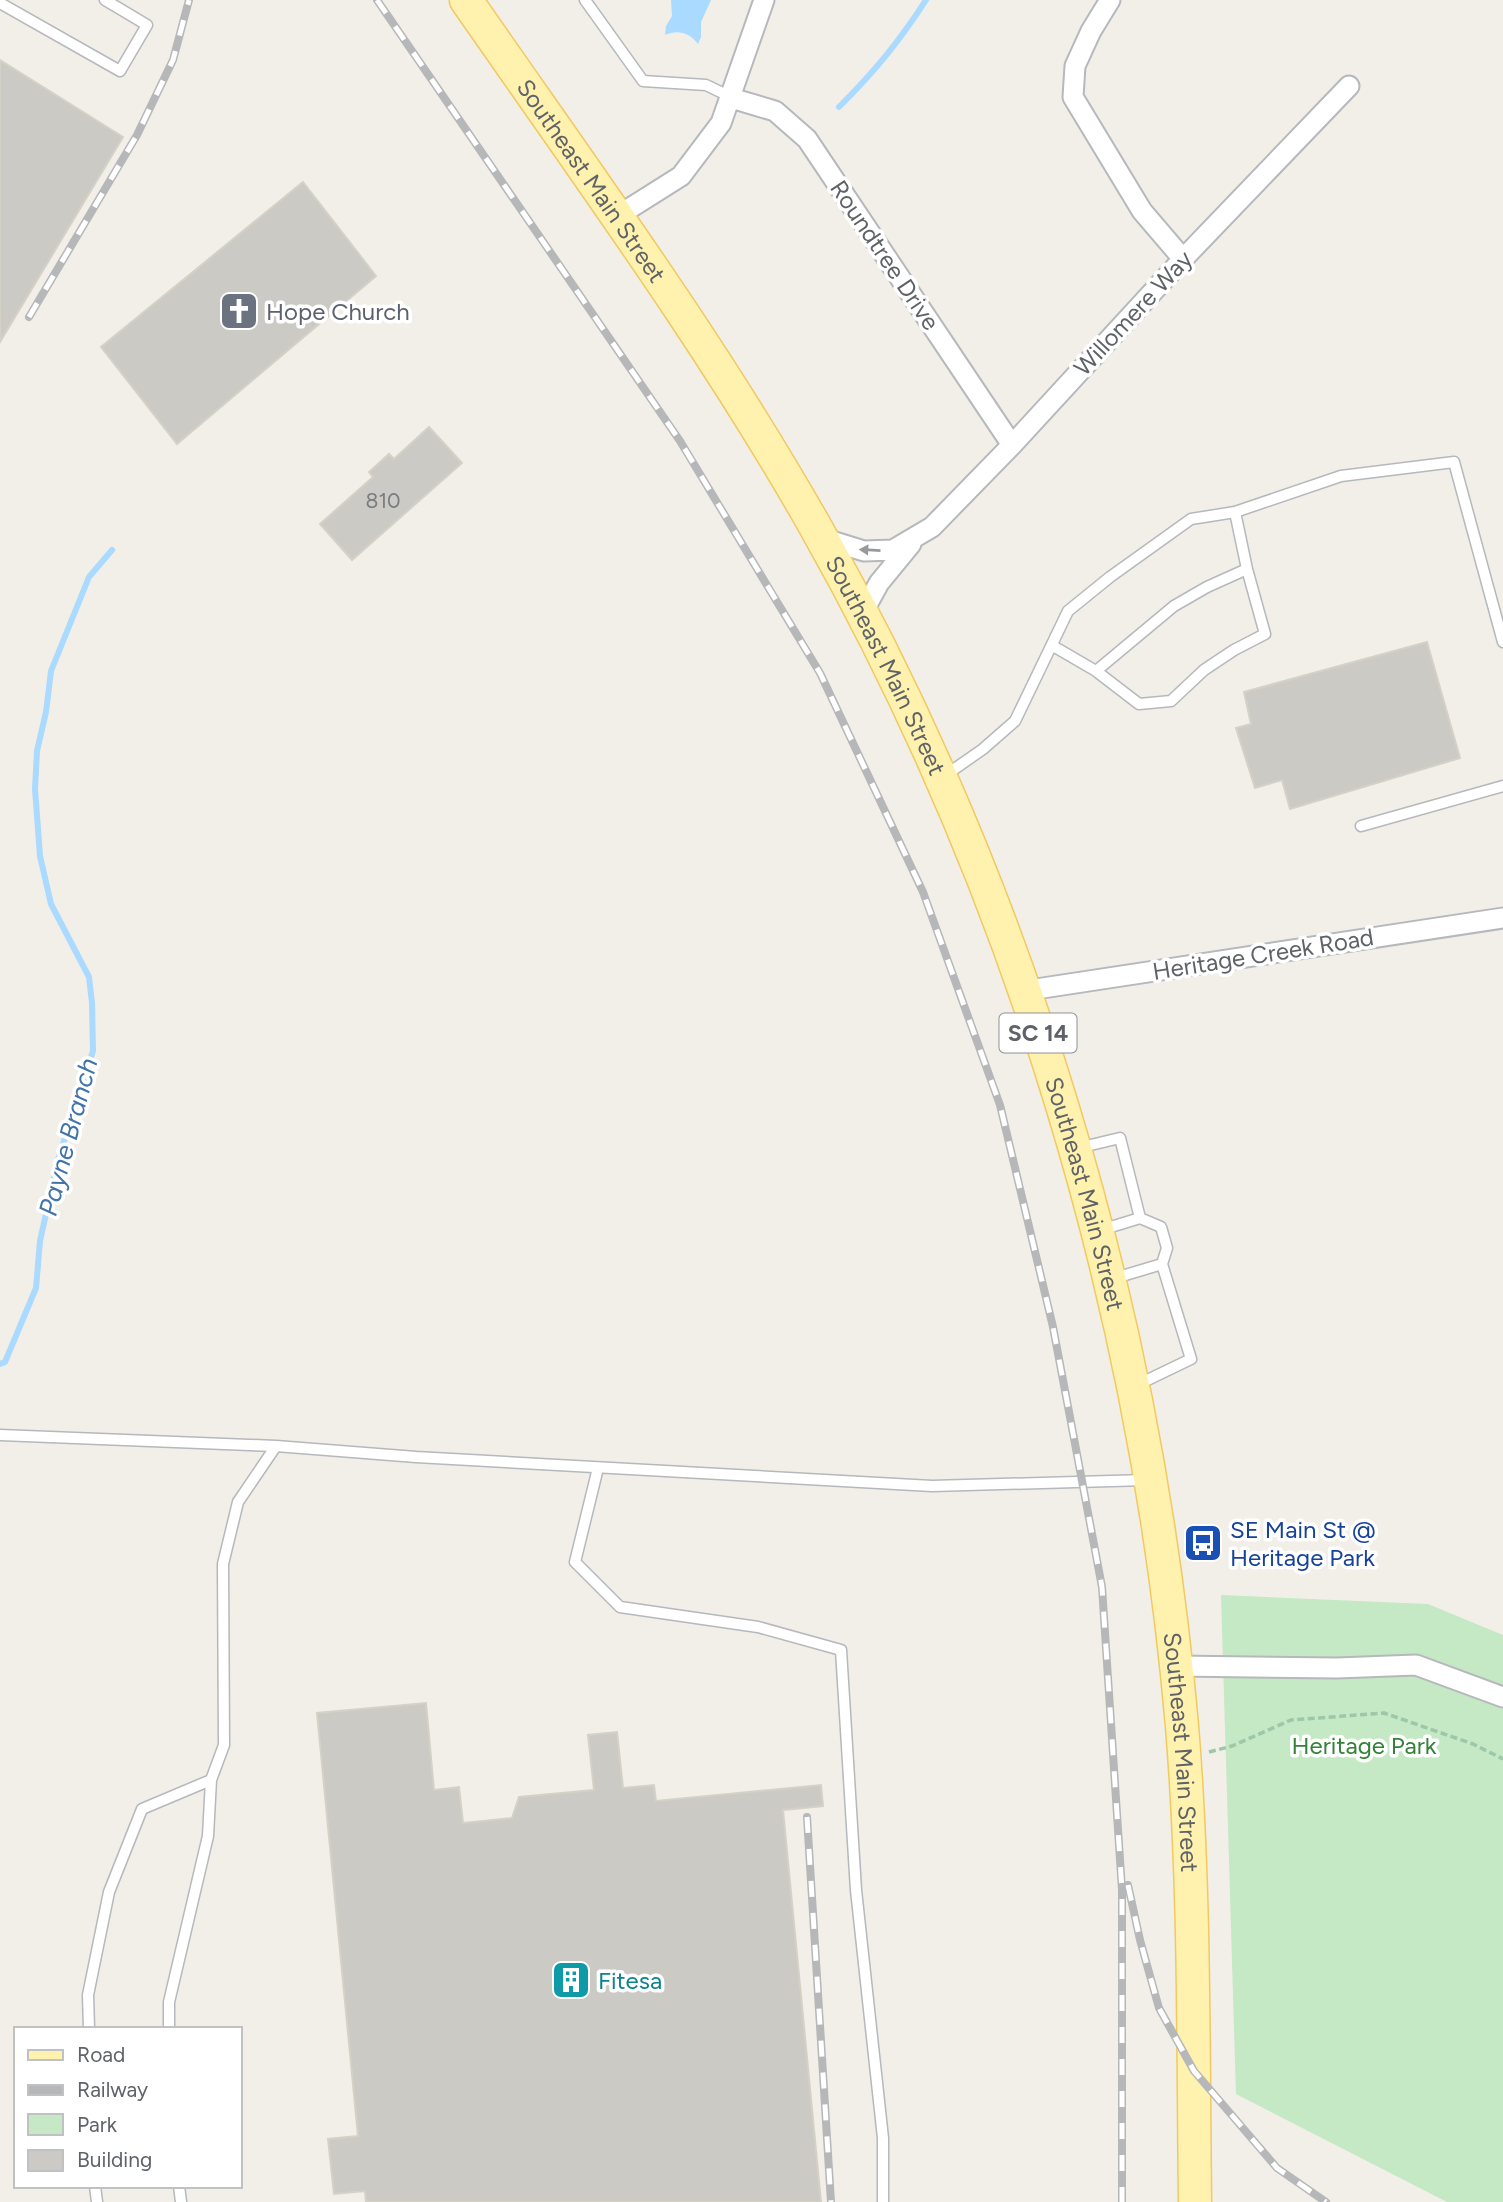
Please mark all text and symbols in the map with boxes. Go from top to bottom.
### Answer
street label: Southeast Main Street [511,73,672,288]
street label: Roundtree Drive [824,175,946,335]
street label: Willomere Way [1068,244,1199,382]
church icon: Hope Church [218,290,260,332]
place label: Hope Church [266,297,410,326]
house number: 810 [365,488,401,513]
one-way arrow [859,544,881,555]
street label: Southeast Main Street [820,551,952,779]
street label: Heritage Creek Road [1150,922,1376,986]
road number: SC 14 [1000,1014,1076,1052]
water label: Payne Branch [32,1055,104,1219]
street label: Southeast Main Street [1040,1073,1131,1313]
place label: SE Main St @ Heritage Park [1230,1515,1376,1572]
bus stop icon: SE Main St @ Heritage Park [1182,1522,1224,1564]
street label: Southeast Main Street [1158,1631,1205,1873]
park label: Heritage Park [1292,1731,1437,1760]
building icon: Fitesa [550,1959,592,2001]
place label: Fitesa [598,1966,662,1995]
legend [14,2027,242,2188]
text: Road [77,2042,125,2067]
text: Railway [77,2077,148,2102]
text: Park [77,2112,118,2137]
text: Building [77,2147,152,2172]

